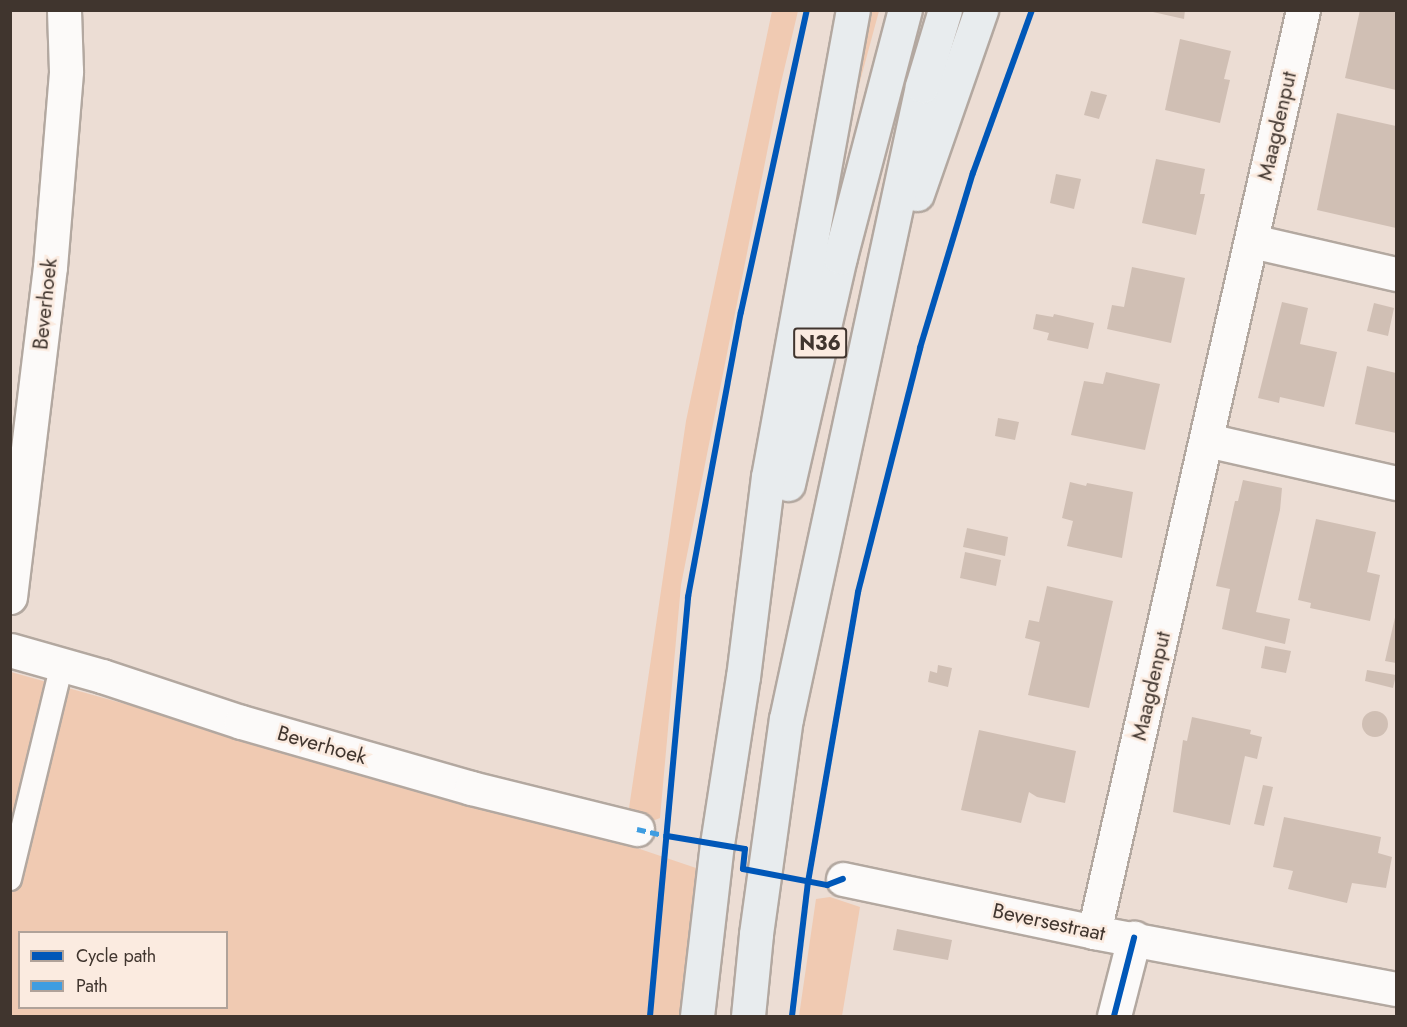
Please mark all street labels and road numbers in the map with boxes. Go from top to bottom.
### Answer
street label: Maagdenput [1252,69,1302,183]
street label: Beverhoek [28,257,62,351]
road number: N36 [793,326,847,360]
street label: Maagdenput [1126,629,1176,743]
street label: Beverhoek [274,720,370,770]
street label: Beversestraat [990,898,1108,946]

